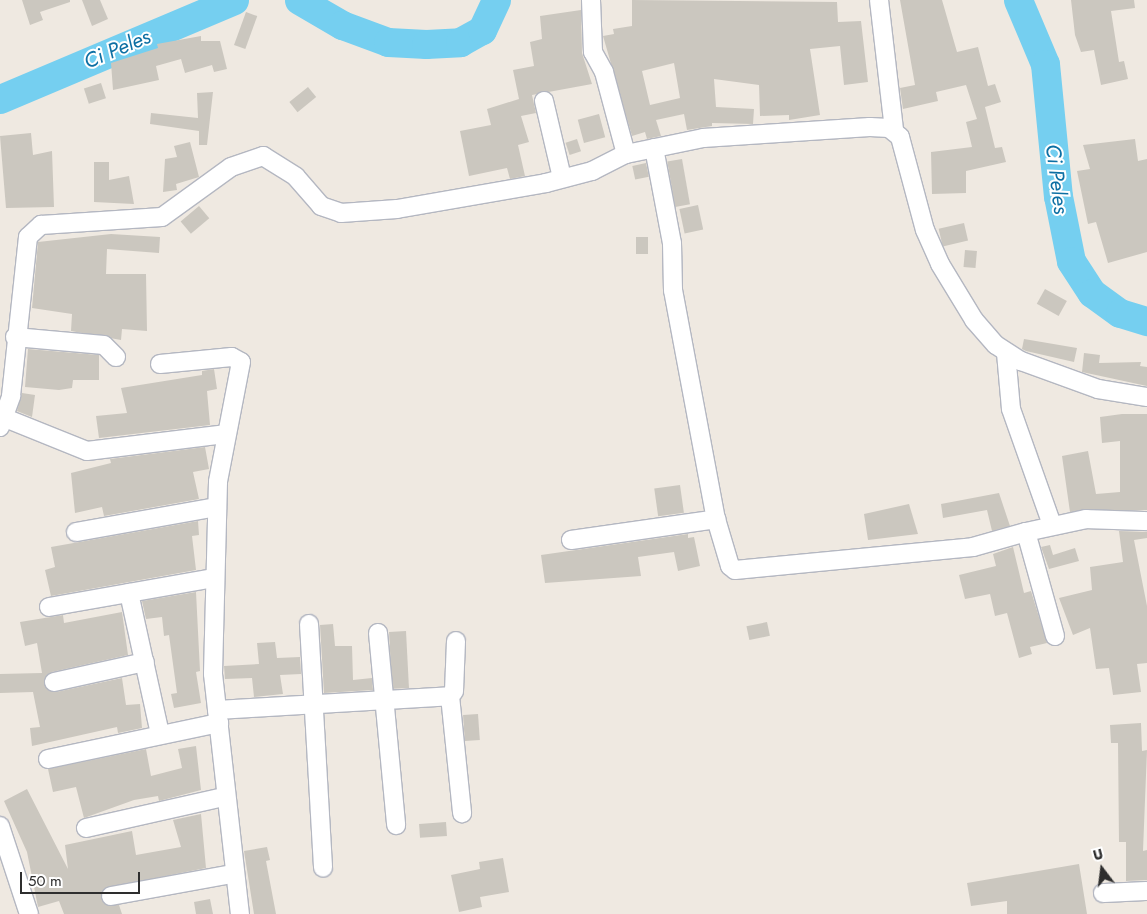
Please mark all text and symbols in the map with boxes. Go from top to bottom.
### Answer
water label: Ci Peles [80,24,154,74]
water label: Ci Peles [1040,143,1074,215]
north arrow [1077,844,1127,894]
text: U [1091,844,1105,865]
scale bar [22,862,142,894]
text: 50 m [28,870,62,892]

